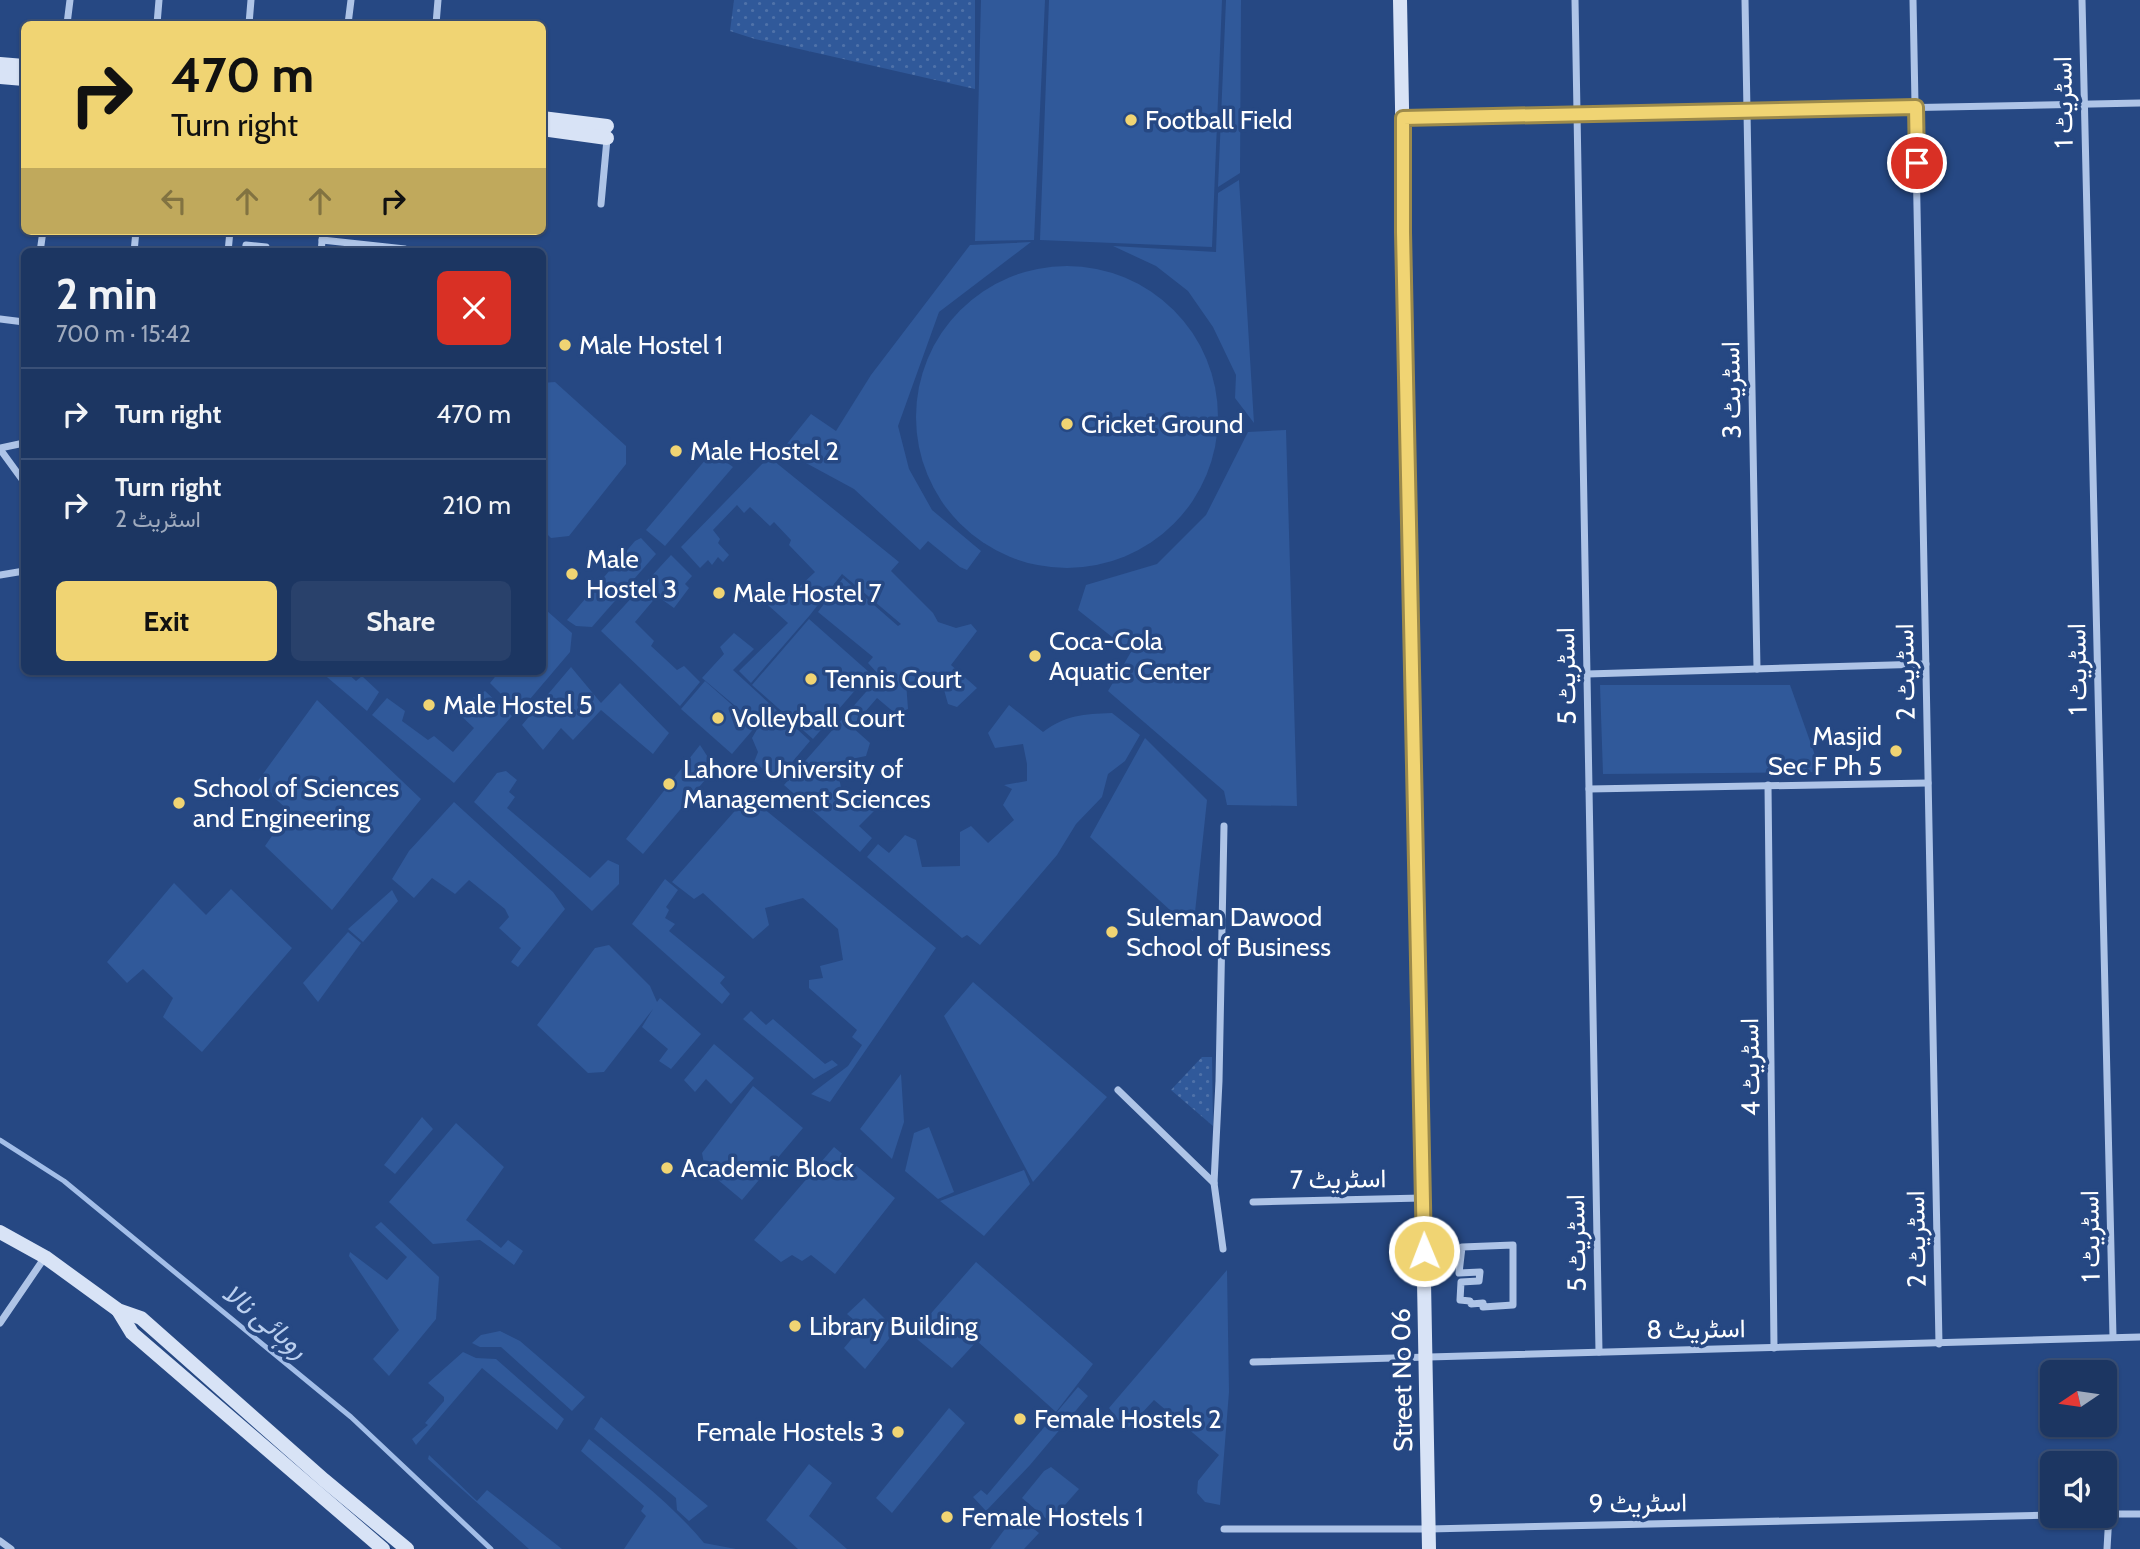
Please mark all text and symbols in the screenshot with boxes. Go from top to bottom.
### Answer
text: 470 m [171,45,314,104]
icon: right [56,49,147,140]
street label: اسٹریٹ 1 [2046,56,2080,148]
place label: Football Field [1145,104,1292,136]
text: Turn right [171,105,298,144]
marker: Football Field [1123,112,1139,128]
pin [1887,133,1947,193]
icon: arrive [1898,144,1936,182]
icon: left [155,182,193,220]
icon: ahead [228,182,266,220]
icon: ahead [301,182,339,220]
icon: right [374,182,412,220]
text: 2 min [56,268,157,320]
button: close [437,271,511,345]
text: 700 m · 15:42 [56,320,191,348]
place label: Male Hostel 1 [579,329,723,361]
marker: Male Hostel 1 [557,337,573,353]
street label: اسٹریٹ 3 [1714,341,1748,439]
icon: right [56,395,94,433]
text: Turn right [115,398,221,430]
text: 470 m [436,398,511,430]
place label: Cricket Ground [1081,408,1243,440]
marker: Cricket Ground [1059,416,1075,432]
place label: Male Hostel 2 [690,435,839,467]
marker: Male Hostel 2 [668,443,684,459]
text: Turn right [115,471,221,503]
icon: right [56,486,94,524]
text: 210 m [442,489,511,521]
text: اسٹریٹ 2 [115,505,201,533]
place label: Male Hostel 3 [586,543,677,605]
marker: Male Hostel 3 [564,566,580,582]
place label: Male Hostel 7 [733,577,882,609]
button: Exit [56,581,277,661]
button: Share [291,581,511,661]
marker: Male Hostel 7 [711,585,727,601]
street label: اسٹریٹ 2 [1888,623,1922,721]
street label: اسٹریٹ 1 [2060,623,2094,715]
place label: Coca-Cola Aquatic Center [1049,625,1211,687]
street label: اسٹریٹ 5 [1549,627,1583,725]
marker: Coca-Cola Aquatic Center [1027,648,1043,664]
place label: Tennis Court [825,663,962,695]
marker: Tennis Court [803,671,819,687]
place label: Male Hostel 5 [443,689,593,721]
marker: Male Hostel 5 [421,697,437,713]
place label: Volleyball Court [732,702,905,734]
marker: Volleyball Court [710,710,726,726]
place label: Masjid Sec F Ph 5 [1768,720,1882,782]
marker: Masjid Sec F Ph 5 [1888,743,1904,759]
place label: Lahore University of Management Sciences [683,753,931,815]
place label: School of Sciences and Engineering [193,772,400,834]
marker: Lahore University of Management Sciences [661,776,677,792]
marker: School of Sciences and Engineering [171,795,187,811]
place label: Suleman Dawood School of Business [1126,901,1331,963]
marker: Suleman Dawood School of Business [1104,924,1120,940]
street label: اسٹریٹ 4 [1733,1017,1767,1117]
place label: Academic Block [681,1152,854,1184]
marker: Academic Block [659,1160,675,1176]
street label: اسٹریٹ 7 [1289,1162,1387,1196]
street label: اسٹریٹ 2 [1899,1190,1933,1288]
street label: اسٹریٹ 1 [2073,1190,2107,1282]
street label: اسٹریٹ 5 [1559,1194,1593,1292]
position arrow [1387,1214,1461,1288]
water label: روہائی نالا [215,1275,316,1367]
street label: Street No 06 [1385,1308,1419,1452]
place label: Library Building [809,1310,979,1342]
street label: اسٹریٹ 8 [1646,1312,1746,1346]
marker: Library Building [787,1318,803,1334]
north arrow [2040,1360,2118,1437]
map controls [2040,1360,2117,1528]
place label: Female Hostels 2 [1034,1403,1222,1435]
marker: Female Hostels 2 [1012,1411,1028,1427]
place label: Female Hostels 3 [696,1416,884,1448]
marker: Female Hostels 3 [890,1424,906,1440]
button: sound [2040,1451,2117,1528]
street label: اسٹریٹ 9 [1589,1486,1687,1520]
place label: Female Hostels 1 [961,1501,1143,1533]
marker: Female Hostels 1 [939,1509,955,1525]

